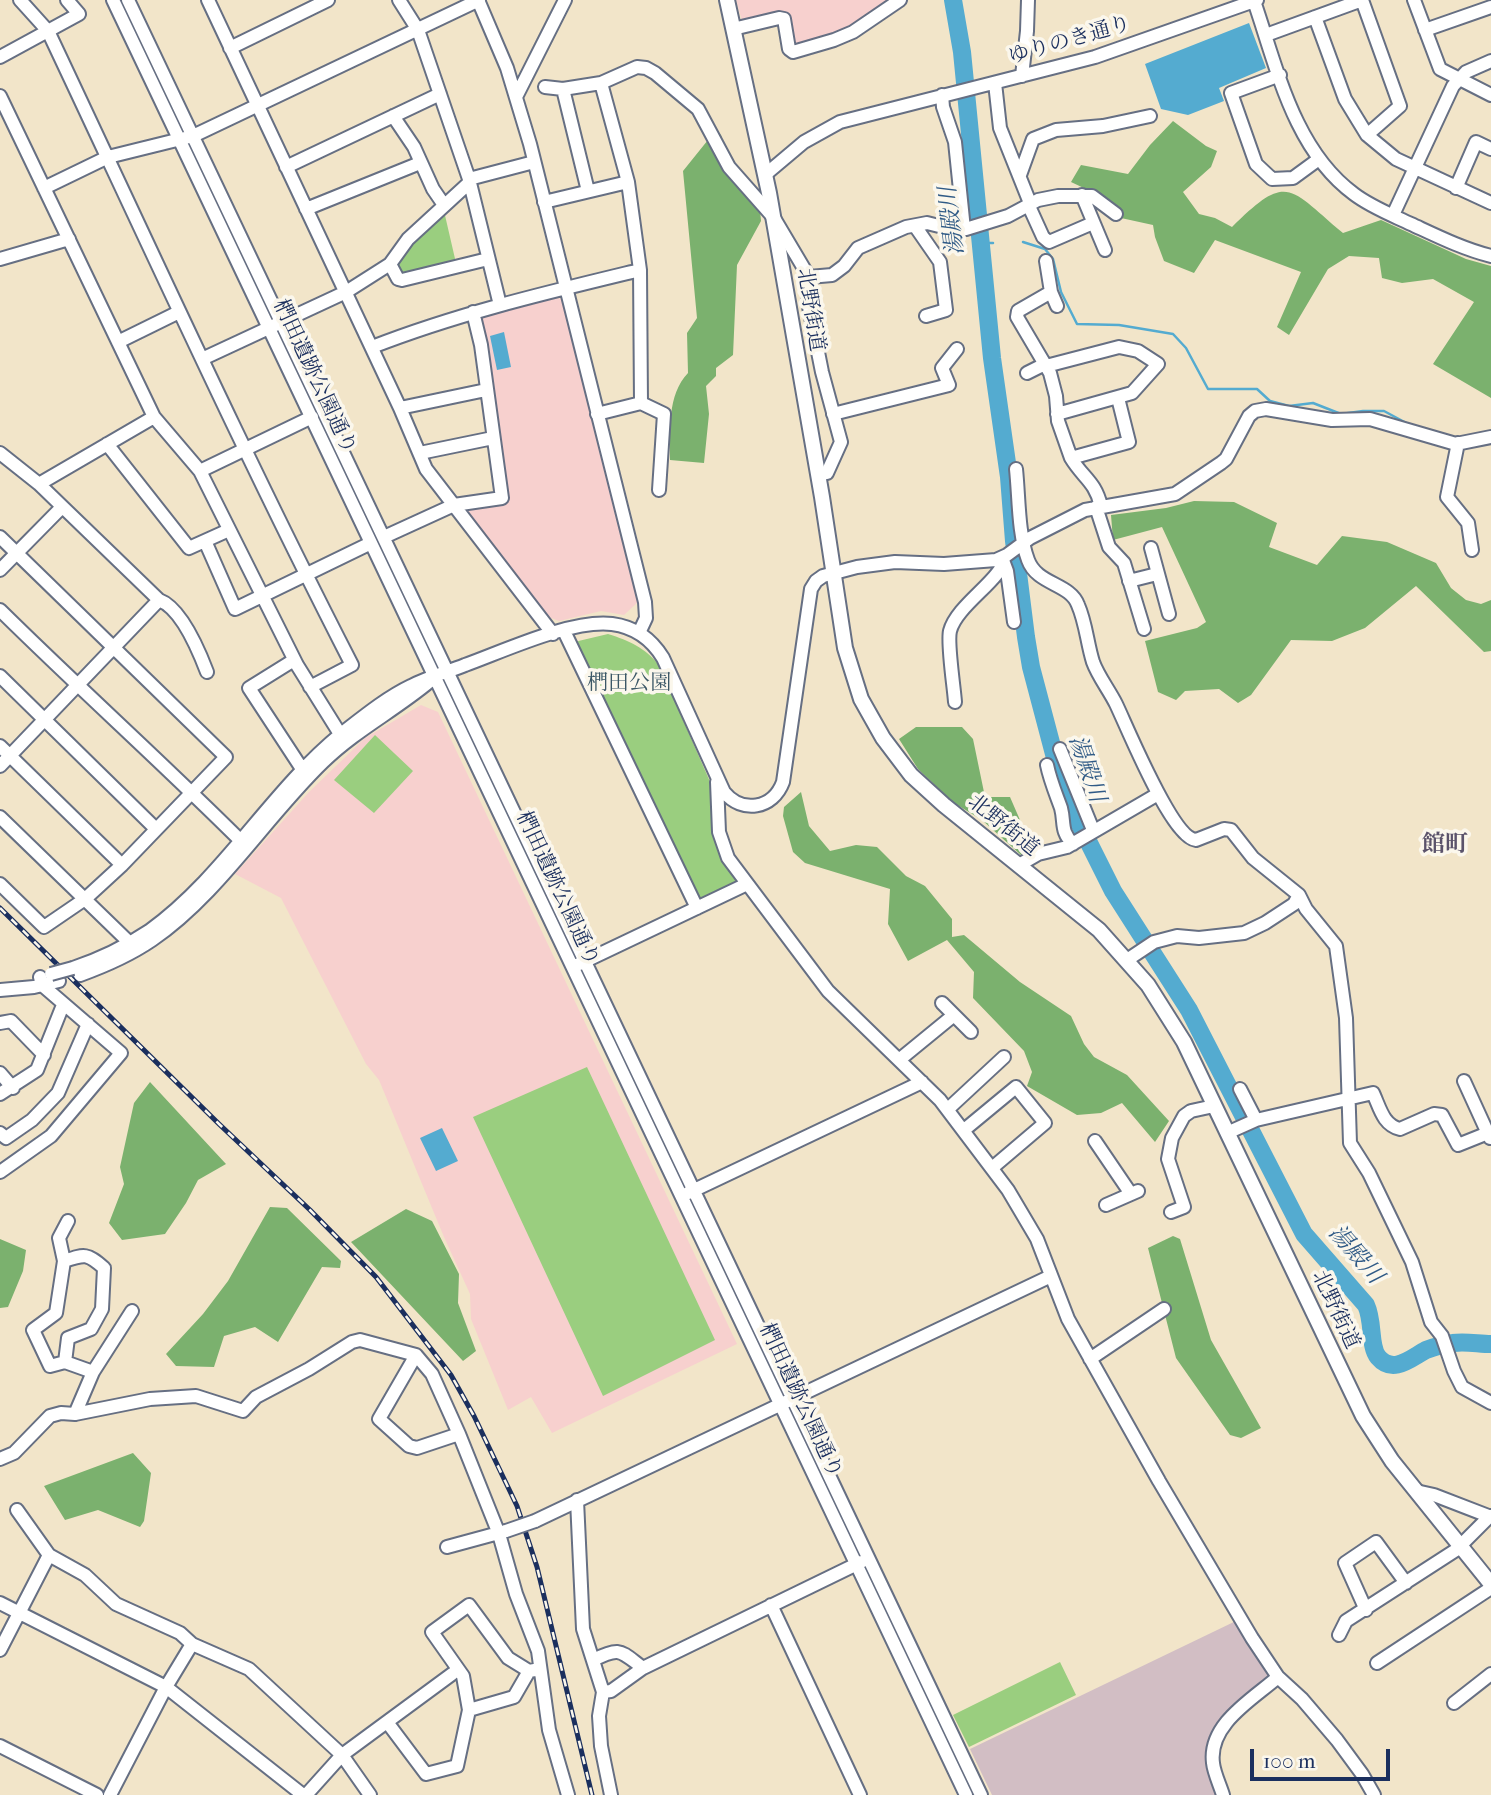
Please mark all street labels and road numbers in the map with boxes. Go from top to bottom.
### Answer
street label: ゆりのき通り [1006,12,1134,70]
street label: 北野街道 [791,267,829,353]
street label: 椚田遺跡公園通り [267,296,361,458]
street label: 北野街道 [962,790,1044,862]
street label: 椚田遺跡公園通り [510,808,604,970]
street label: 北野街道 [1306,1267,1364,1353]
street label: 椚田遺跡公園通り [753,1320,847,1482]

